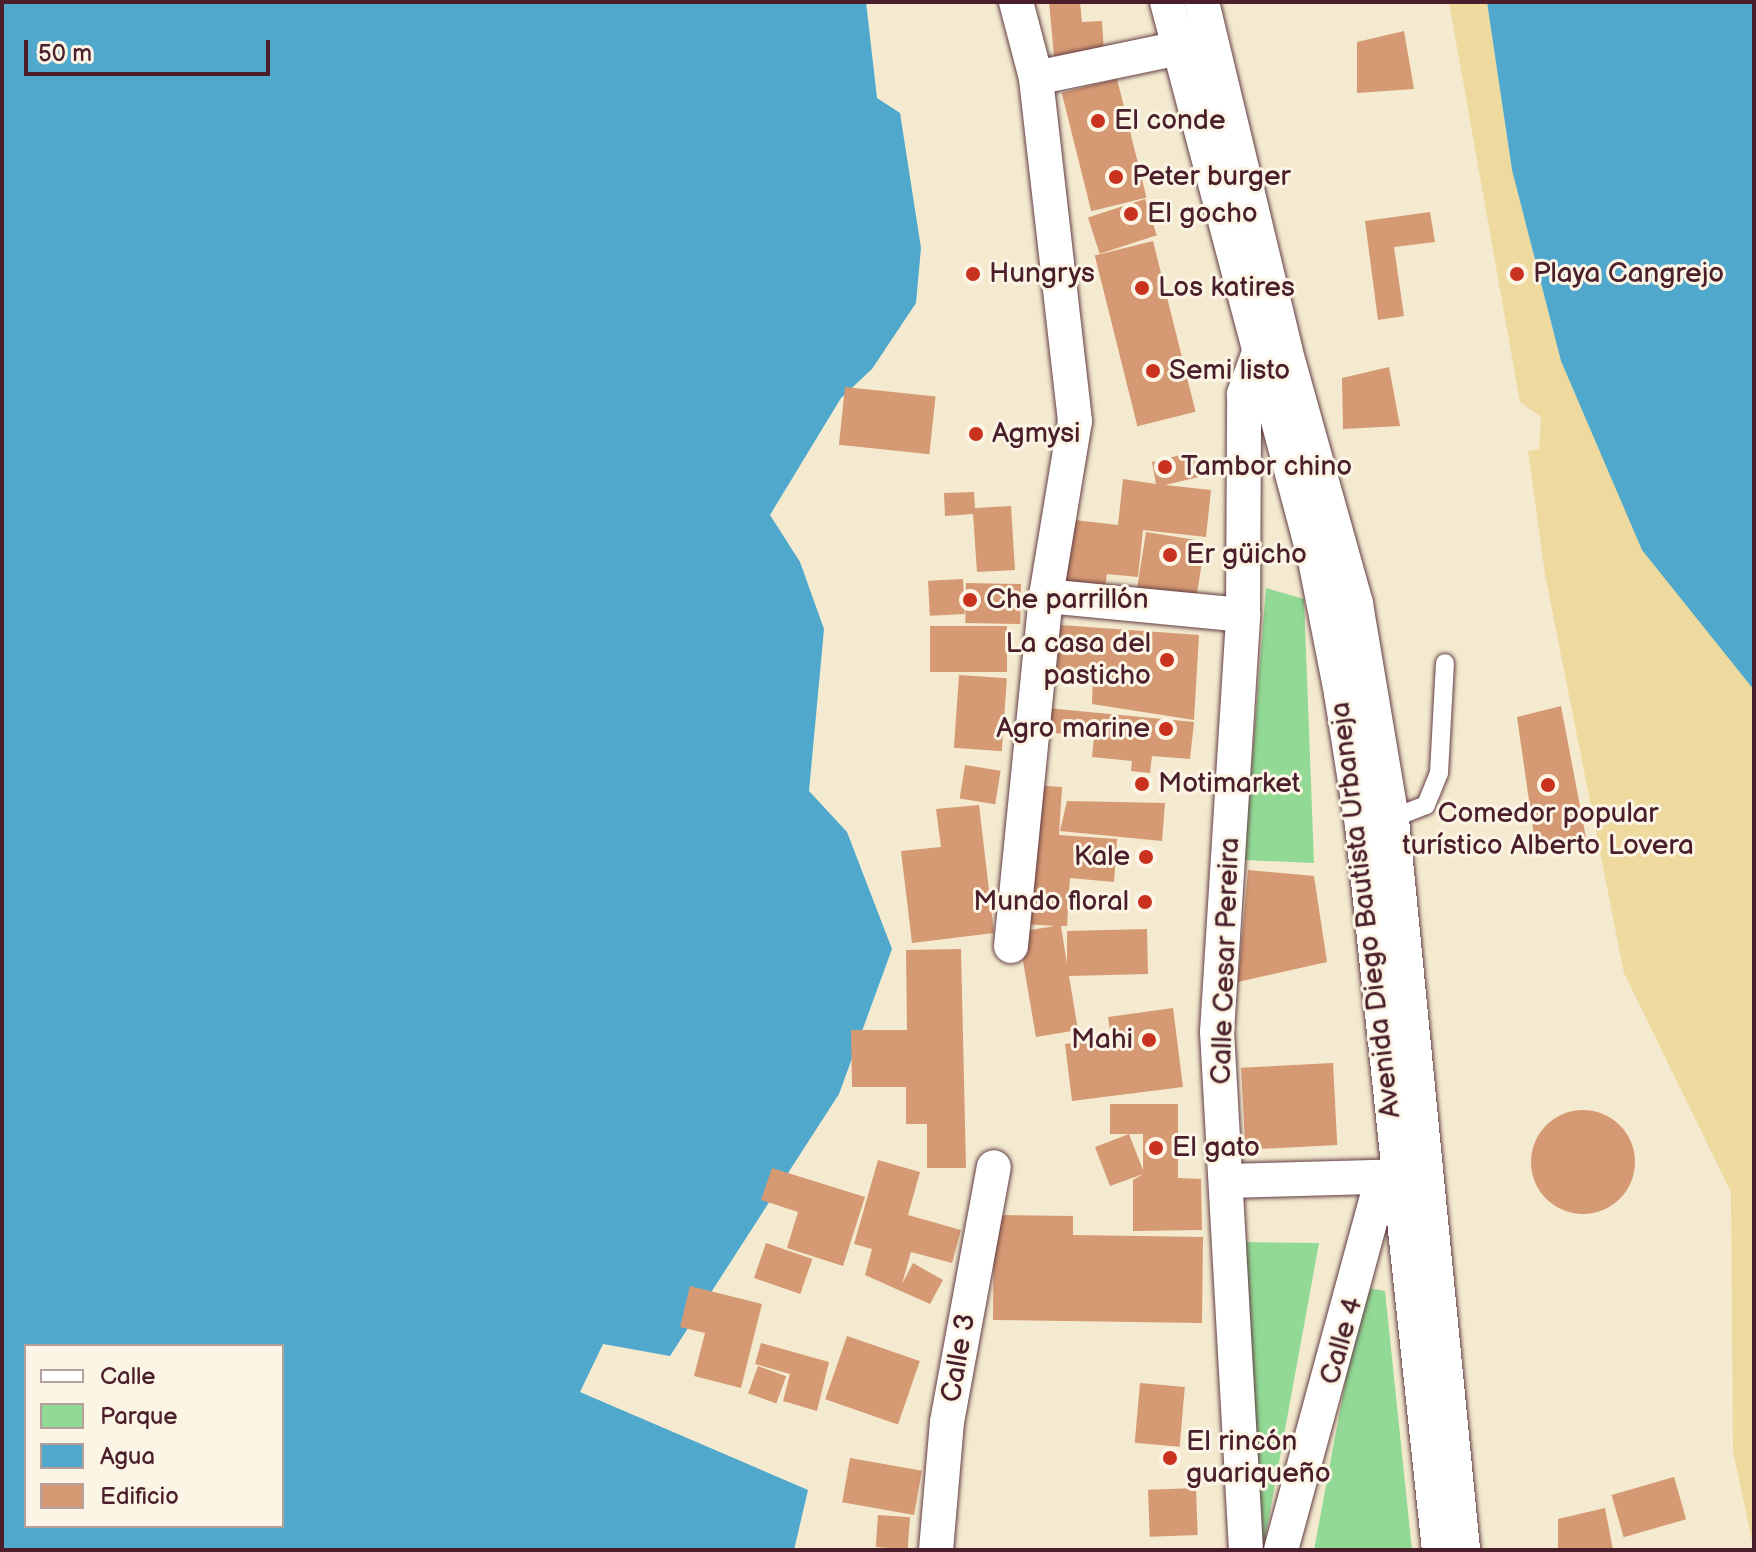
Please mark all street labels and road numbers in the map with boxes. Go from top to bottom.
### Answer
street label: Avenida Diego Bautista Urbaneja [1324,700,1408,1120]
street label: Calle Cesar Pereira [1205,837,1247,1085]
street label: Calle 4 [1314,1293,1370,1389]
street label: Calle 3 [935,1311,983,1405]

